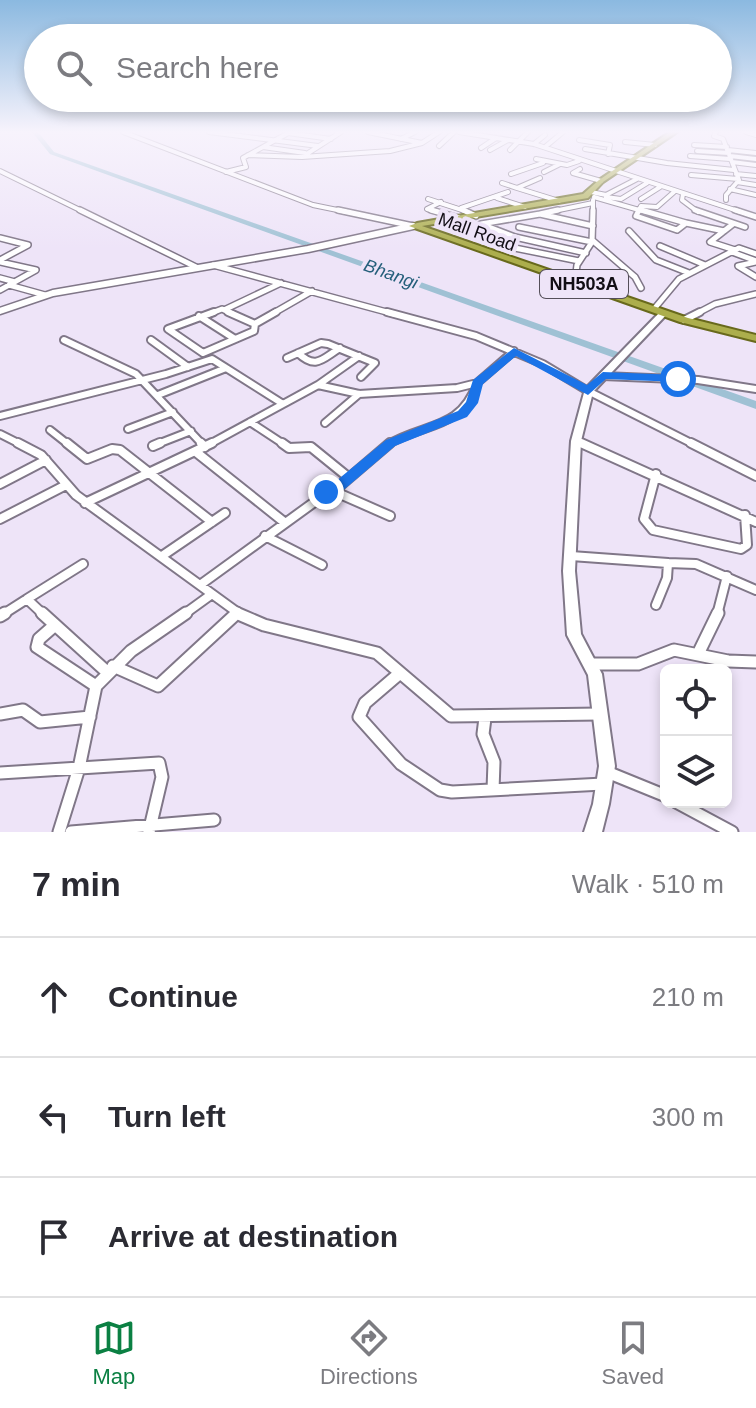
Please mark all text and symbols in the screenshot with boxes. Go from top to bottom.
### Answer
search box [24,24,732,112]
icon: search [52,46,96,90]
text: Search here [116,51,279,84]
street label: Mall Road [436,209,518,255]
water label: Bhangi [361,255,422,293]
road number: NH503A [540,270,628,298]
route start [660,361,696,397]
route end [308,474,344,510]
map controls [660,664,732,808]
button: locate [660,664,732,736]
button: layers [660,736,732,808]
text: 7 min [32,865,121,903]
text: Walk · 510 m [572,869,724,899]
icon: ahead [32,975,76,1019]
text: Continue [108,980,238,1013]
text: 210 m [652,982,724,1012]
icon: left [32,1095,76,1139]
text: Turn left [108,1100,226,1133]
text: 300 m [652,1102,724,1132]
icon: arrive [32,1215,76,1259]
text: Arrive at destination [108,1220,398,1253]
tab: Map [92,1316,136,1390]
tab: Directions [320,1316,418,1390]
tab: Saved [602,1316,664,1390]

